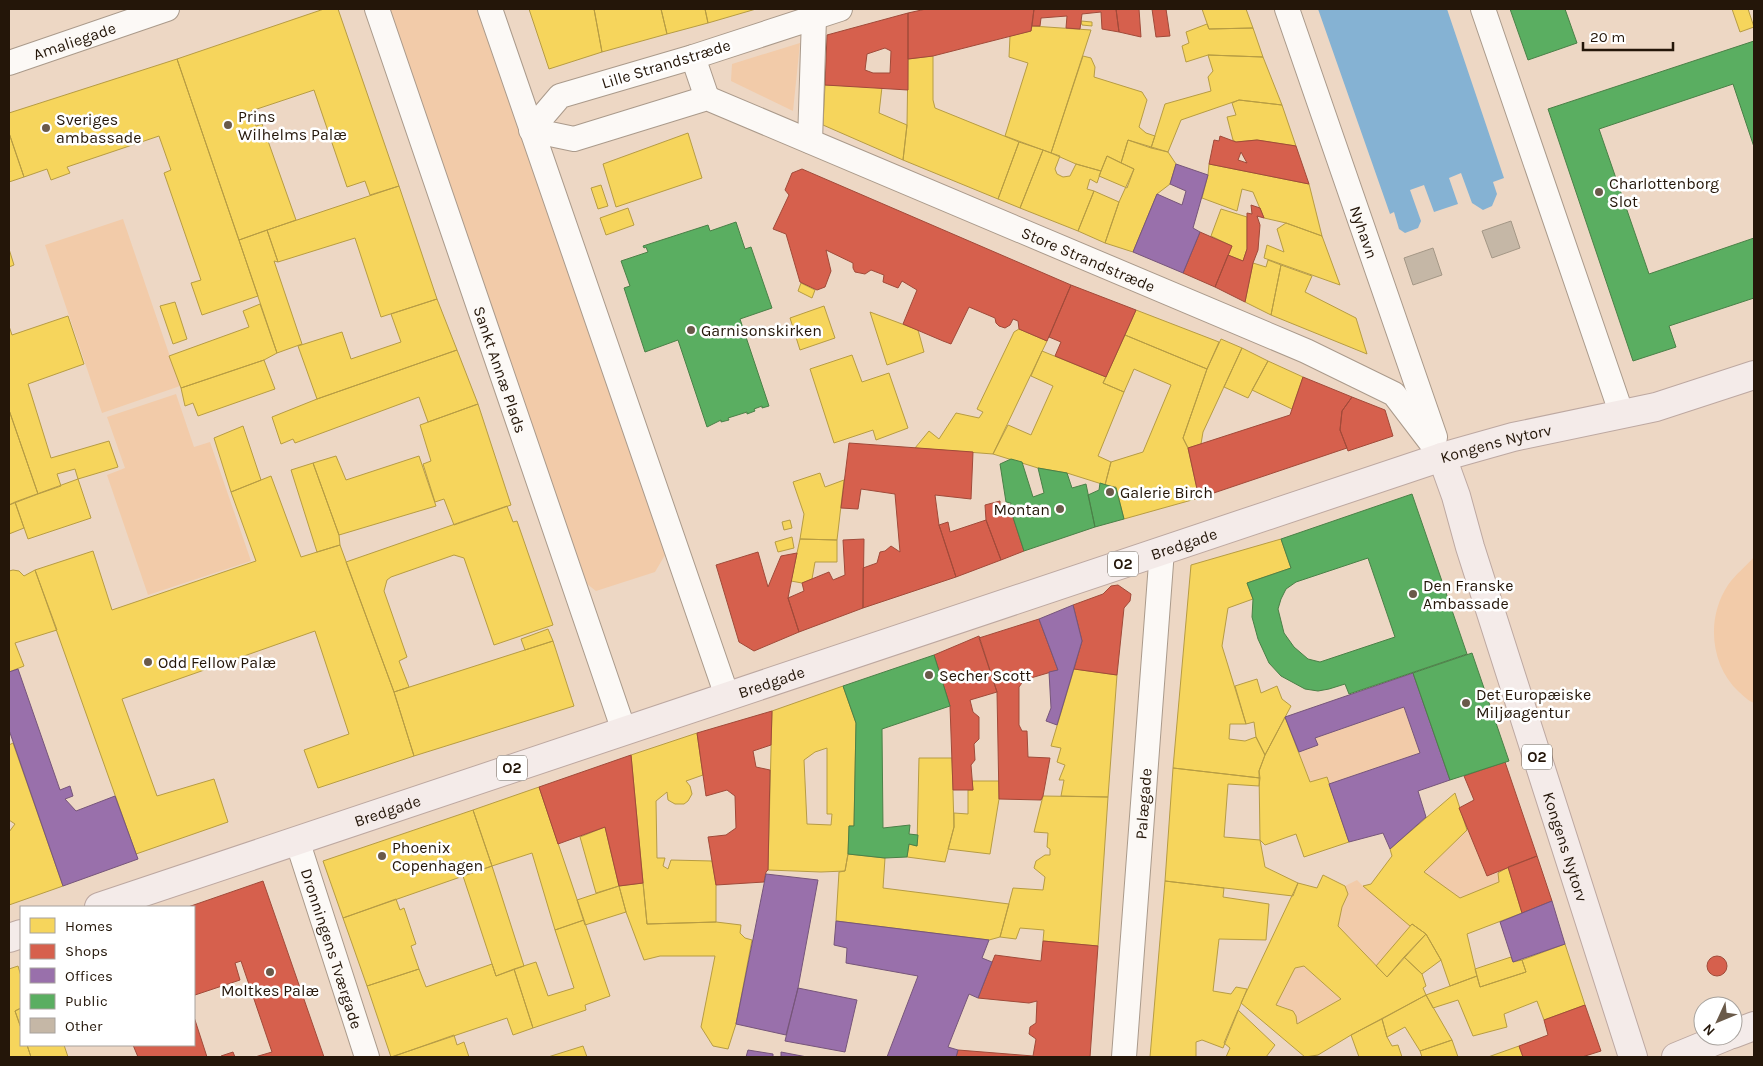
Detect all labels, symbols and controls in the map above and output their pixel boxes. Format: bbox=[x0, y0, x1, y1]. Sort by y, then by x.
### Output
street label: Amaliegade bbox=[31, 18, 118, 64]
scale bar bbox=[1583, 20, 1673, 52]
text: 20 m bbox=[1590, 28, 1625, 46]
street label: Lille Strandstræde bbox=[599, 35, 733, 93]
place label: Prins Wilhelms Palæ bbox=[238, 107, 347, 144]
place label: Sveriges ambassade bbox=[56, 110, 141, 147]
marker: Prins Wilhelms Palæ bbox=[222, 119, 234, 131]
marker: Sveriges ambassade bbox=[40, 122, 52, 134]
place label: Charlottenborg Slot bbox=[1609, 174, 1719, 211]
marker: Charlottenborg Slot bbox=[1593, 186, 1605, 198]
street label: Nyhavn bbox=[1346, 203, 1382, 261]
street label: Store Strandstræde bbox=[1019, 222, 1158, 296]
street label: Sankt Annæ Plads bbox=[470, 304, 531, 435]
place label: Garnisonskirken bbox=[701, 321, 822, 340]
marker: Garnisonskirken bbox=[685, 324, 697, 336]
street label: Kongens Nytorv bbox=[1438, 420, 1553, 467]
place label: Galerie Birch bbox=[1120, 483, 1213, 502]
marker: Galerie Birch bbox=[1104, 486, 1116, 498]
place label: Montan bbox=[994, 500, 1050, 519]
marker: Montan bbox=[1054, 503, 1066, 515]
street label: Bredgade bbox=[1148, 524, 1219, 564]
road number: O2 bbox=[1108, 552, 1138, 576]
place label: Den Franske Ambassade bbox=[1423, 576, 1514, 613]
marker: Den Franske Ambassade bbox=[1407, 588, 1419, 600]
place label: Odd Fellow Palæ bbox=[158, 653, 276, 672]
marker: Odd Fellow Palæ bbox=[142, 656, 154, 668]
street label: Bredgade bbox=[736, 662, 807, 702]
place label: Secher Scott bbox=[939, 666, 1031, 685]
marker: Secher Scott bbox=[923, 669, 935, 681]
place label: Det Europæiske Miljøagentur bbox=[1476, 685, 1591, 722]
marker: Det Europæiske Miljøagentur bbox=[1460, 697, 1472, 709]
road number: O2 bbox=[1522, 744, 1552, 770]
road number: O2 bbox=[497, 756, 527, 780]
street label: Palægade bbox=[1131, 767, 1155, 840]
street label: Kongens Nytorv bbox=[1539, 789, 1592, 904]
street label: Bredgade bbox=[352, 790, 423, 830]
place label: Phoenix Copenhagen bbox=[392, 838, 483, 875]
marker: Phoenix Copenhagen bbox=[376, 850, 388, 862]
street label: Dronningens Tværgade bbox=[297, 866, 367, 1031]
legend bbox=[20, 906, 195, 1046]
text: Homes bbox=[65, 917, 113, 935]
text: Shops bbox=[65, 942, 108, 960]
marker: Moltkes Palæ bbox=[264, 966, 276, 978]
text: Offices bbox=[65, 967, 113, 985]
place label: Moltkes Palæ bbox=[221, 981, 319, 1000]
text: Public bbox=[65, 992, 108, 1010]
north arrow bbox=[1693, 996, 1743, 1046]
text: Other bbox=[65, 1017, 103, 1035]
text: N bbox=[1699, 1020, 1719, 1039]

